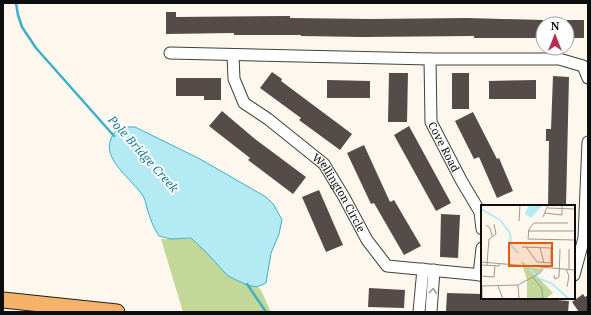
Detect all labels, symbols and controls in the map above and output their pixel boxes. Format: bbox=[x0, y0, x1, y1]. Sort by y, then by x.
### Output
north arrow bbox=[535, 16, 575, 56]
text: N bbox=[551, 18, 560, 33]
water label: Pole Bridge Creek bbox=[103, 111, 183, 197]
street label: Cove Road bbox=[425, 119, 464, 175]
street label: Wellington Circle bbox=[309, 150, 370, 235]
inset map bbox=[481, 205, 575, 299]
one-way arrow bbox=[428, 288, 437, 294]

